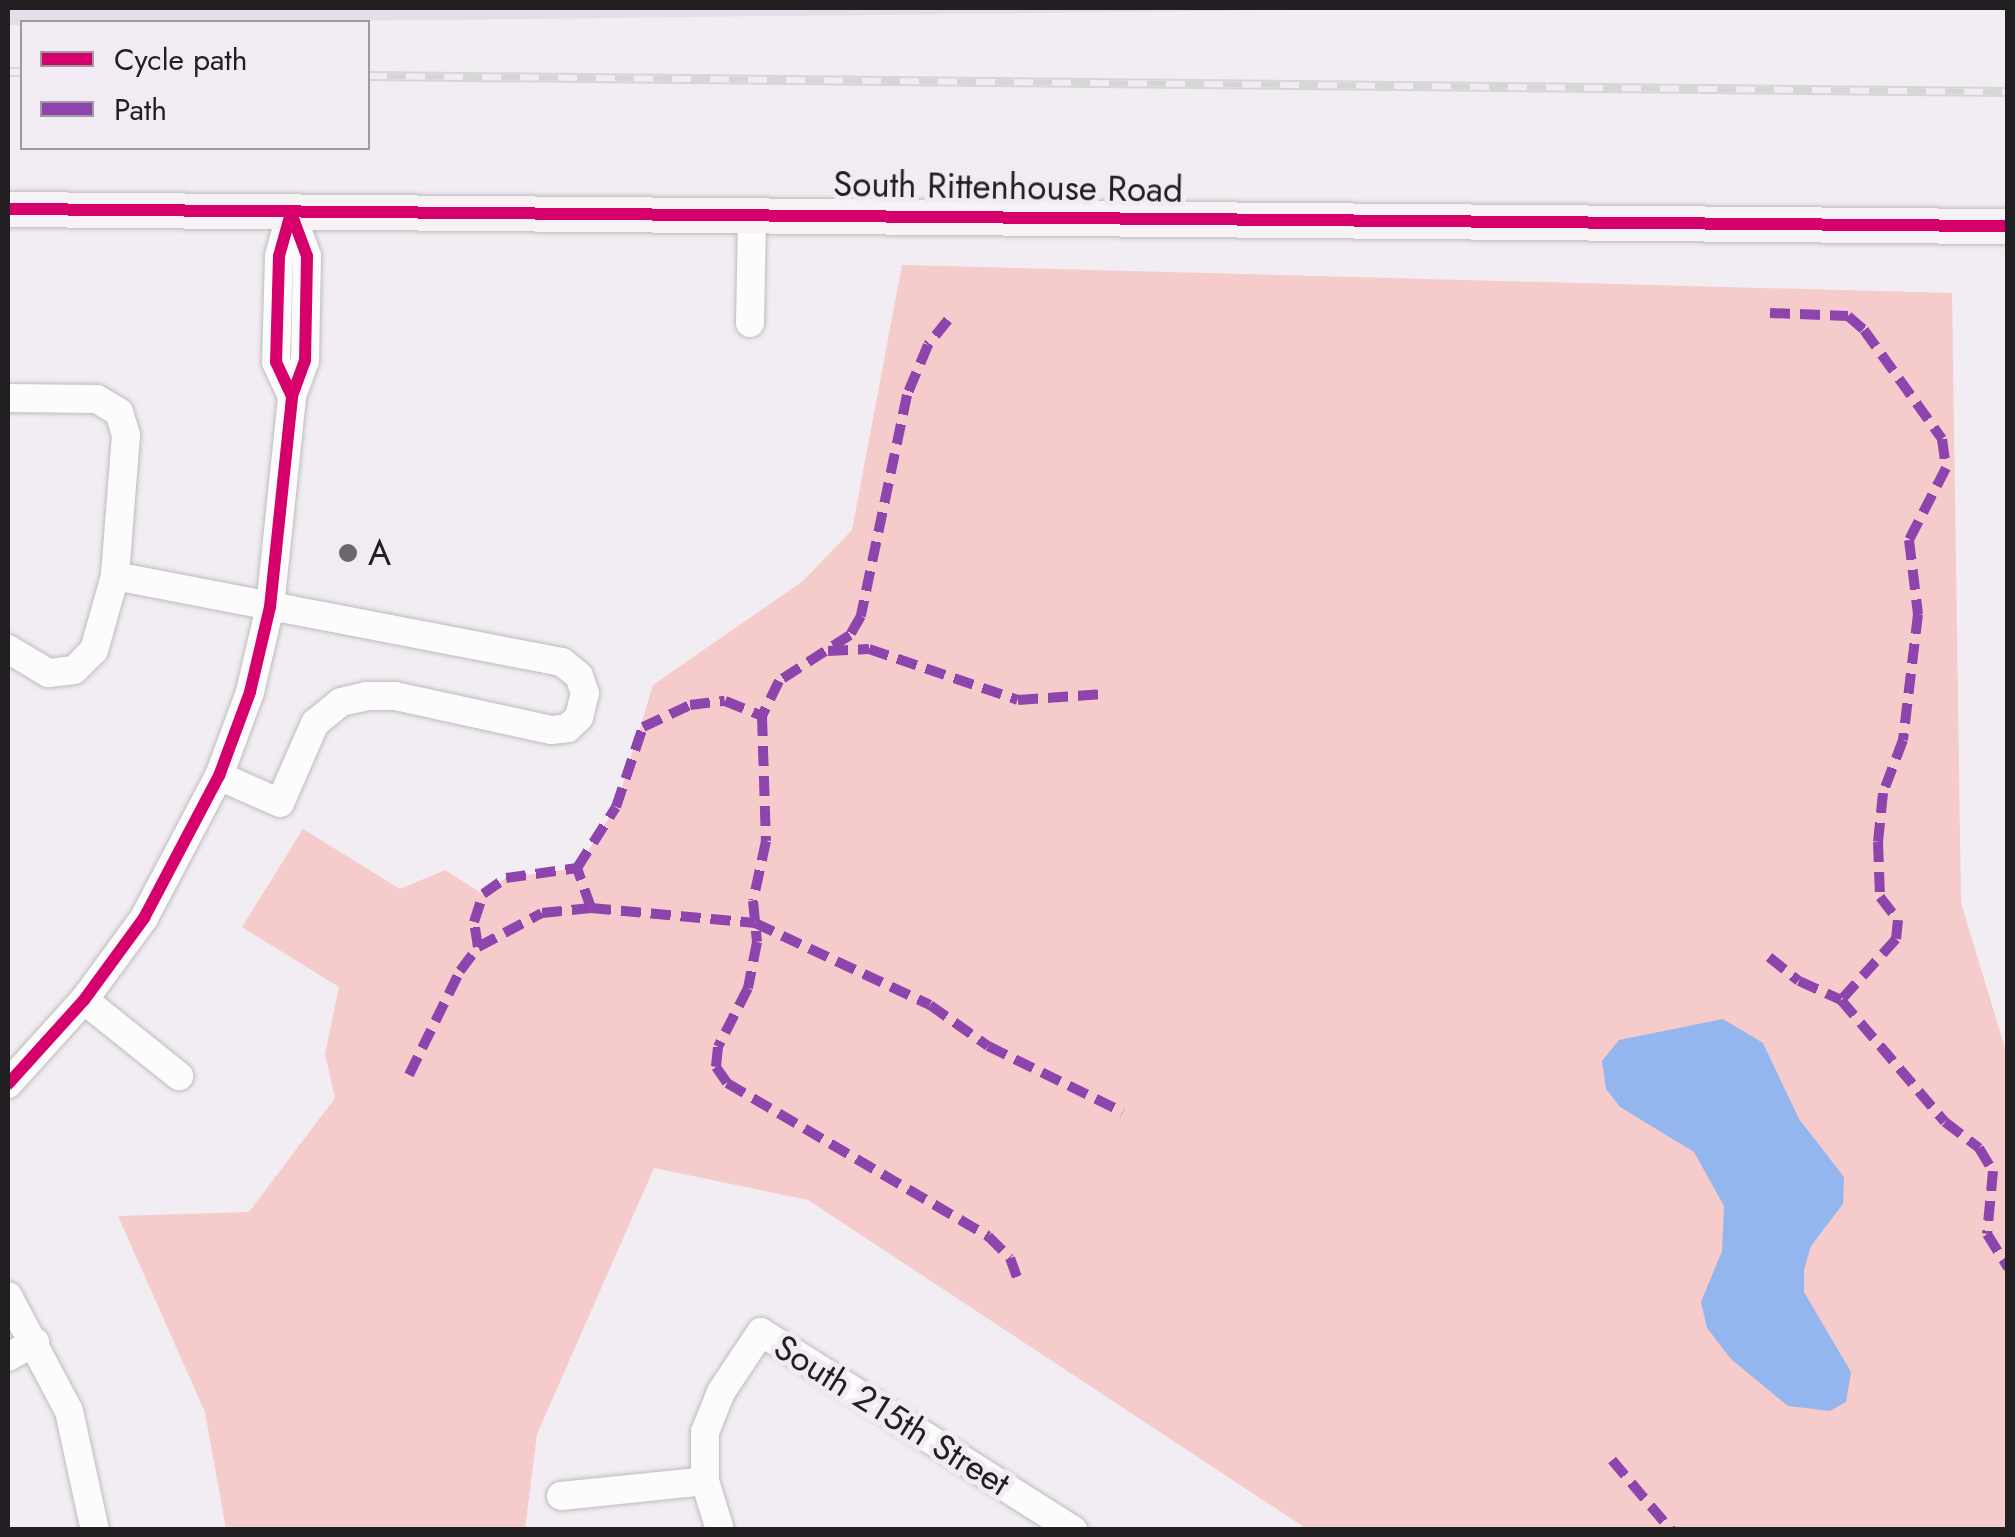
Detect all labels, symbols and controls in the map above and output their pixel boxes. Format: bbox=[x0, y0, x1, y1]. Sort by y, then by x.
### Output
legend bbox=[20, 20, 370, 150]
text: Cycle path bbox=[114, 38, 247, 81]
text: Path bbox=[114, 88, 167, 131]
street label: South Rittenhouse Road bbox=[833, 163, 1183, 211]
place label: A bbox=[368, 532, 391, 574]
marker: A bbox=[337, 542, 359, 564]
street label: South 215th Street bbox=[766, 1326, 1018, 1504]

